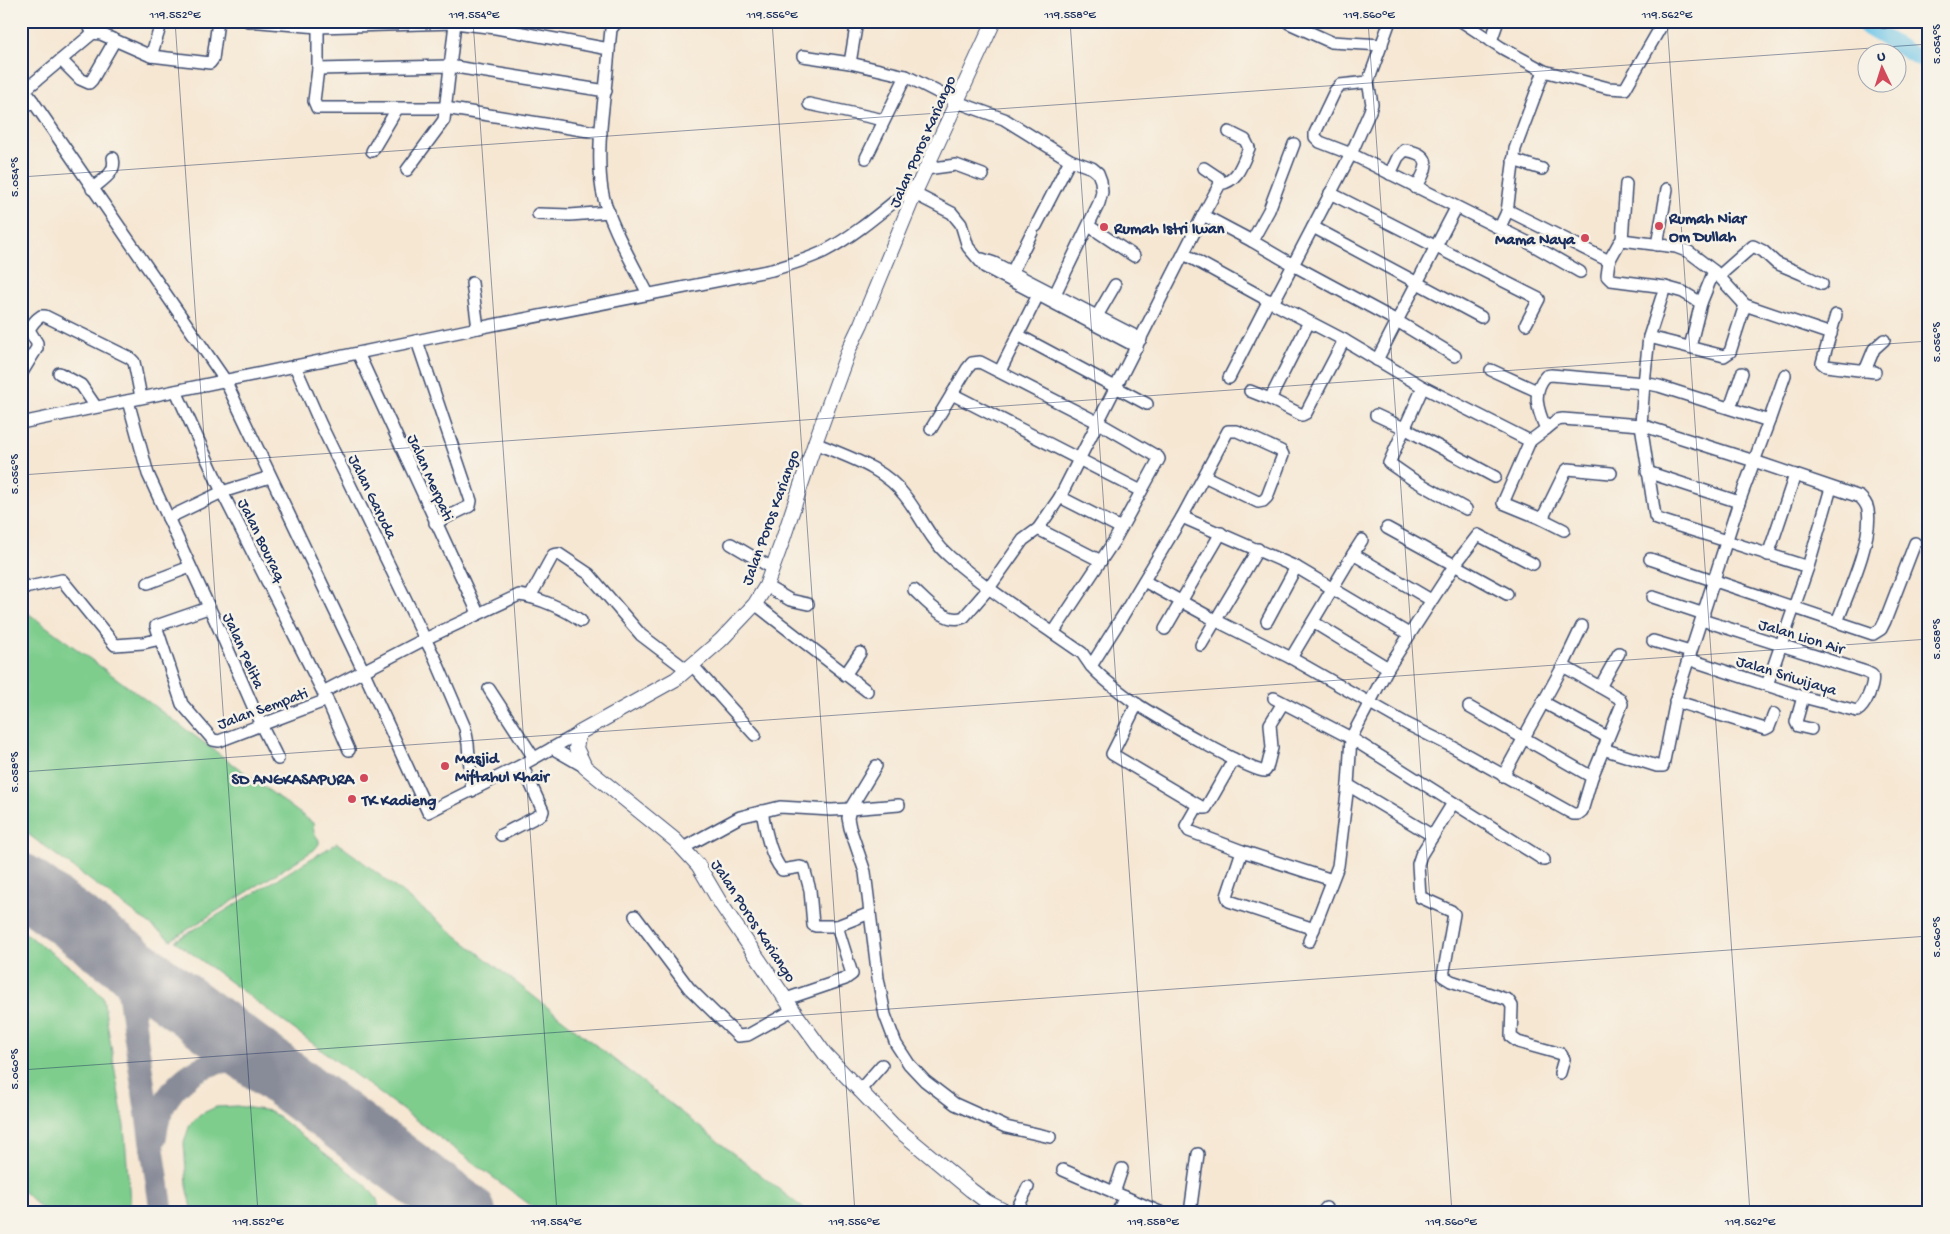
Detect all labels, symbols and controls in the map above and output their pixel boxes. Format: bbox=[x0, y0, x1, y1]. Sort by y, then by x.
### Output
text: 119.552°E bbox=[149, 9, 201, 23]
text: 119.554°E bbox=[448, 9, 500, 23]
text: 119.556°E bbox=[745, 9, 798, 23]
text: 119.558°E bbox=[1043, 9, 1096, 23]
text: 119.560°E bbox=[1342, 9, 1395, 23]
text: 119.562°E bbox=[1641, 9, 1693, 23]
text: 5.054°S bbox=[1931, 24, 1945, 64]
north arrow bbox=[1858, 42, 1908, 92]
text: U bbox=[1877, 49, 1886, 66]
street label: Jalan Poros Kariango bbox=[887, 73, 962, 211]
text: 5.054°S bbox=[9, 157, 23, 197]
place label: Rumah Niar Om Dullah bbox=[1668, 211, 1748, 248]
marker: Rumah Niar Om Dullah bbox=[1653, 220, 1665, 232]
marker: Rumah Istri Iwan bbox=[1098, 221, 1110, 233]
place label: Rumah Istri Iwan bbox=[1113, 221, 1225, 240]
place label: Mama Naya bbox=[1495, 232, 1576, 251]
marker: Mama Naya bbox=[1579, 232, 1591, 244]
text: 5.056°S bbox=[1931, 321, 1945, 362]
street label: Jalan Merpati bbox=[401, 432, 456, 525]
street label: Jalan Poros Kariango bbox=[739, 448, 806, 588]
street label: Jalan Garuda bbox=[342, 452, 400, 544]
text: 5.056°S bbox=[9, 453, 23, 494]
street label: Jalan Bouraq bbox=[232, 496, 289, 587]
street label: Jalan Pelita bbox=[217, 611, 267, 693]
street label: Jalan Lion Air bbox=[1756, 616, 1847, 661]
text: 5.058°S bbox=[1931, 618, 1945, 659]
street label: Jalan Sriwijaya bbox=[1734, 653, 1839, 702]
street label: Jalan Sempati bbox=[215, 685, 311, 735]
text: 5.058°S bbox=[9, 751, 23, 792]
place label: Masjid Miftahul Khair bbox=[455, 751, 551, 788]
marker: Masjid Miftahul Khair bbox=[439, 760, 451, 772]
place label: SD ANGKASAPURA bbox=[231, 772, 356, 791]
marker: SD ANGKASAPURA bbox=[358, 772, 370, 784]
marker: TK Kadieng bbox=[346, 793, 358, 805]
place label: TK Kadieng bbox=[360, 793, 436, 812]
street label: Jalan Poros Kariango bbox=[705, 857, 799, 987]
text: 5.060°S bbox=[1931, 916, 1945, 957]
text: 5.060°S bbox=[9, 1048, 23, 1089]
text: 119.552°E bbox=[232, 1216, 284, 1230]
text: 119.554°E bbox=[530, 1216, 582, 1230]
text: 119.556°E bbox=[827, 1216, 880, 1230]
text: 119.558°E bbox=[1126, 1216, 1179, 1230]
text: 119.560°E bbox=[1424, 1216, 1477, 1230]
text: 119.562°E bbox=[1724, 1216, 1776, 1230]

